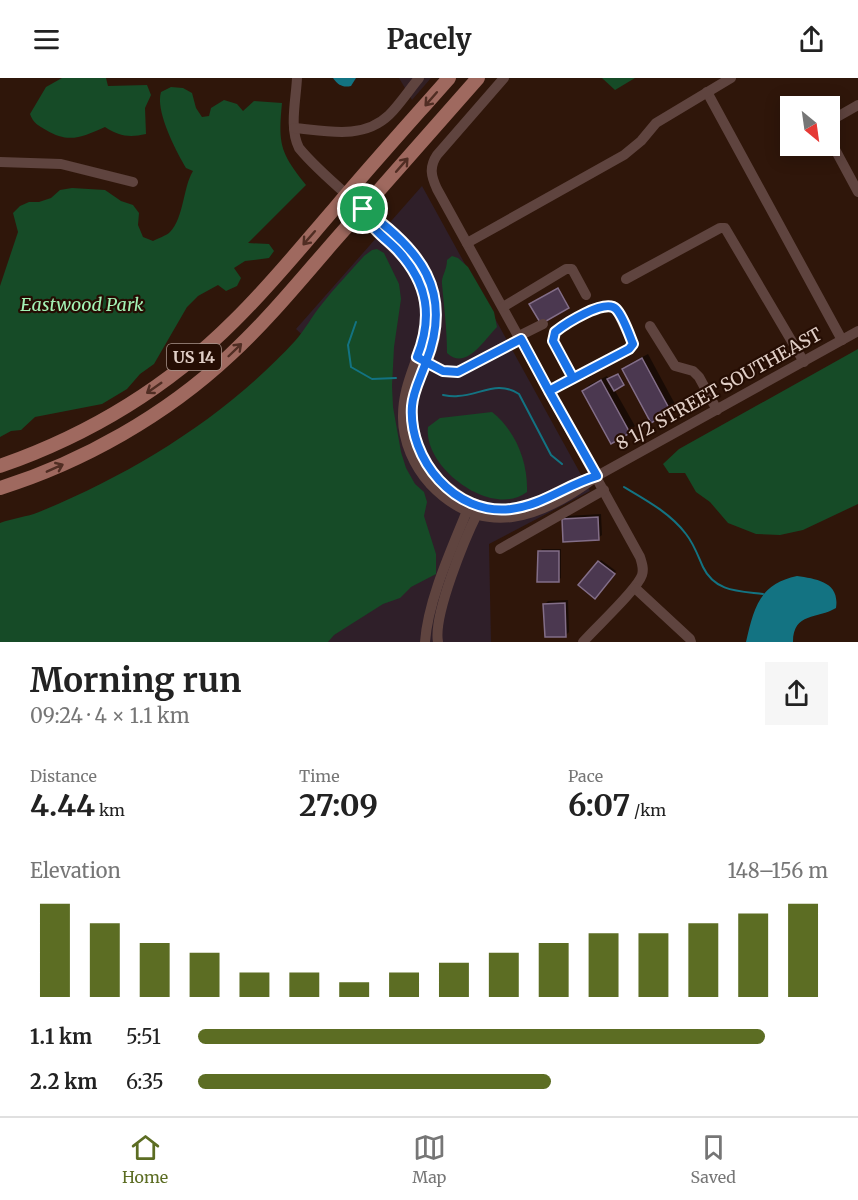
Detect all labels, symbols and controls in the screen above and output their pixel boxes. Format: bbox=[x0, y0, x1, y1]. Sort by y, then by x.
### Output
text: Pacely bbox=[386, 22, 472, 56]
icon: menu bbox=[30, 23, 63, 56]
icon: share bbox=[795, 23, 828, 56]
one-way arrow bbox=[424, 91, 438, 106]
north arrow bbox=[780, 96, 840, 156]
map controls bbox=[780, 96, 840, 156]
one-way arrow bbox=[395, 158, 409, 173]
pin bbox=[337, 183, 388, 234]
icon: arrive bbox=[346, 192, 379, 225]
one-way arrow bbox=[302, 230, 316, 245]
park label: Eastwood Park bbox=[20, 293, 144, 316]
street label: 8 1/2 STREET SOUTHEAST bbox=[612, 322, 826, 455]
one-way arrow bbox=[227, 343, 242, 358]
road number: US 14 bbox=[167, 344, 221, 370]
one-way arrow bbox=[147, 382, 163, 394]
one-way arrow bbox=[45, 462, 63, 473]
text: Morning run bbox=[30, 660, 241, 701]
button: share bbox=[765, 662, 828, 725]
text: 09:24 · 4 × 1.1 km bbox=[30, 703, 190, 728]
text: Distance bbox=[30, 766, 97, 786]
text: Time bbox=[299, 766, 340, 786]
text: Pace bbox=[568, 766, 603, 786]
text: 4.44 bbox=[30, 786, 95, 824]
text: 27:09 bbox=[299, 786, 378, 824]
text: 6:07 bbox=[568, 786, 630, 824]
text: km bbox=[95, 800, 125, 820]
text: /km bbox=[630, 800, 666, 820]
text: Elevation bbox=[30, 858, 121, 883]
text: 148–156 m bbox=[727, 858, 828, 883]
text: 1.1 km bbox=[30, 1024, 92, 1049]
text: 5:51 bbox=[126, 1024, 161, 1049]
text: 2.2 km bbox=[30, 1069, 97, 1094]
text: 6:35 bbox=[126, 1069, 164, 1094]
tab: Home bbox=[122, 1131, 168, 1187]
tab: Map bbox=[412, 1131, 446, 1187]
tab: Saved bbox=[691, 1131, 736, 1187]

